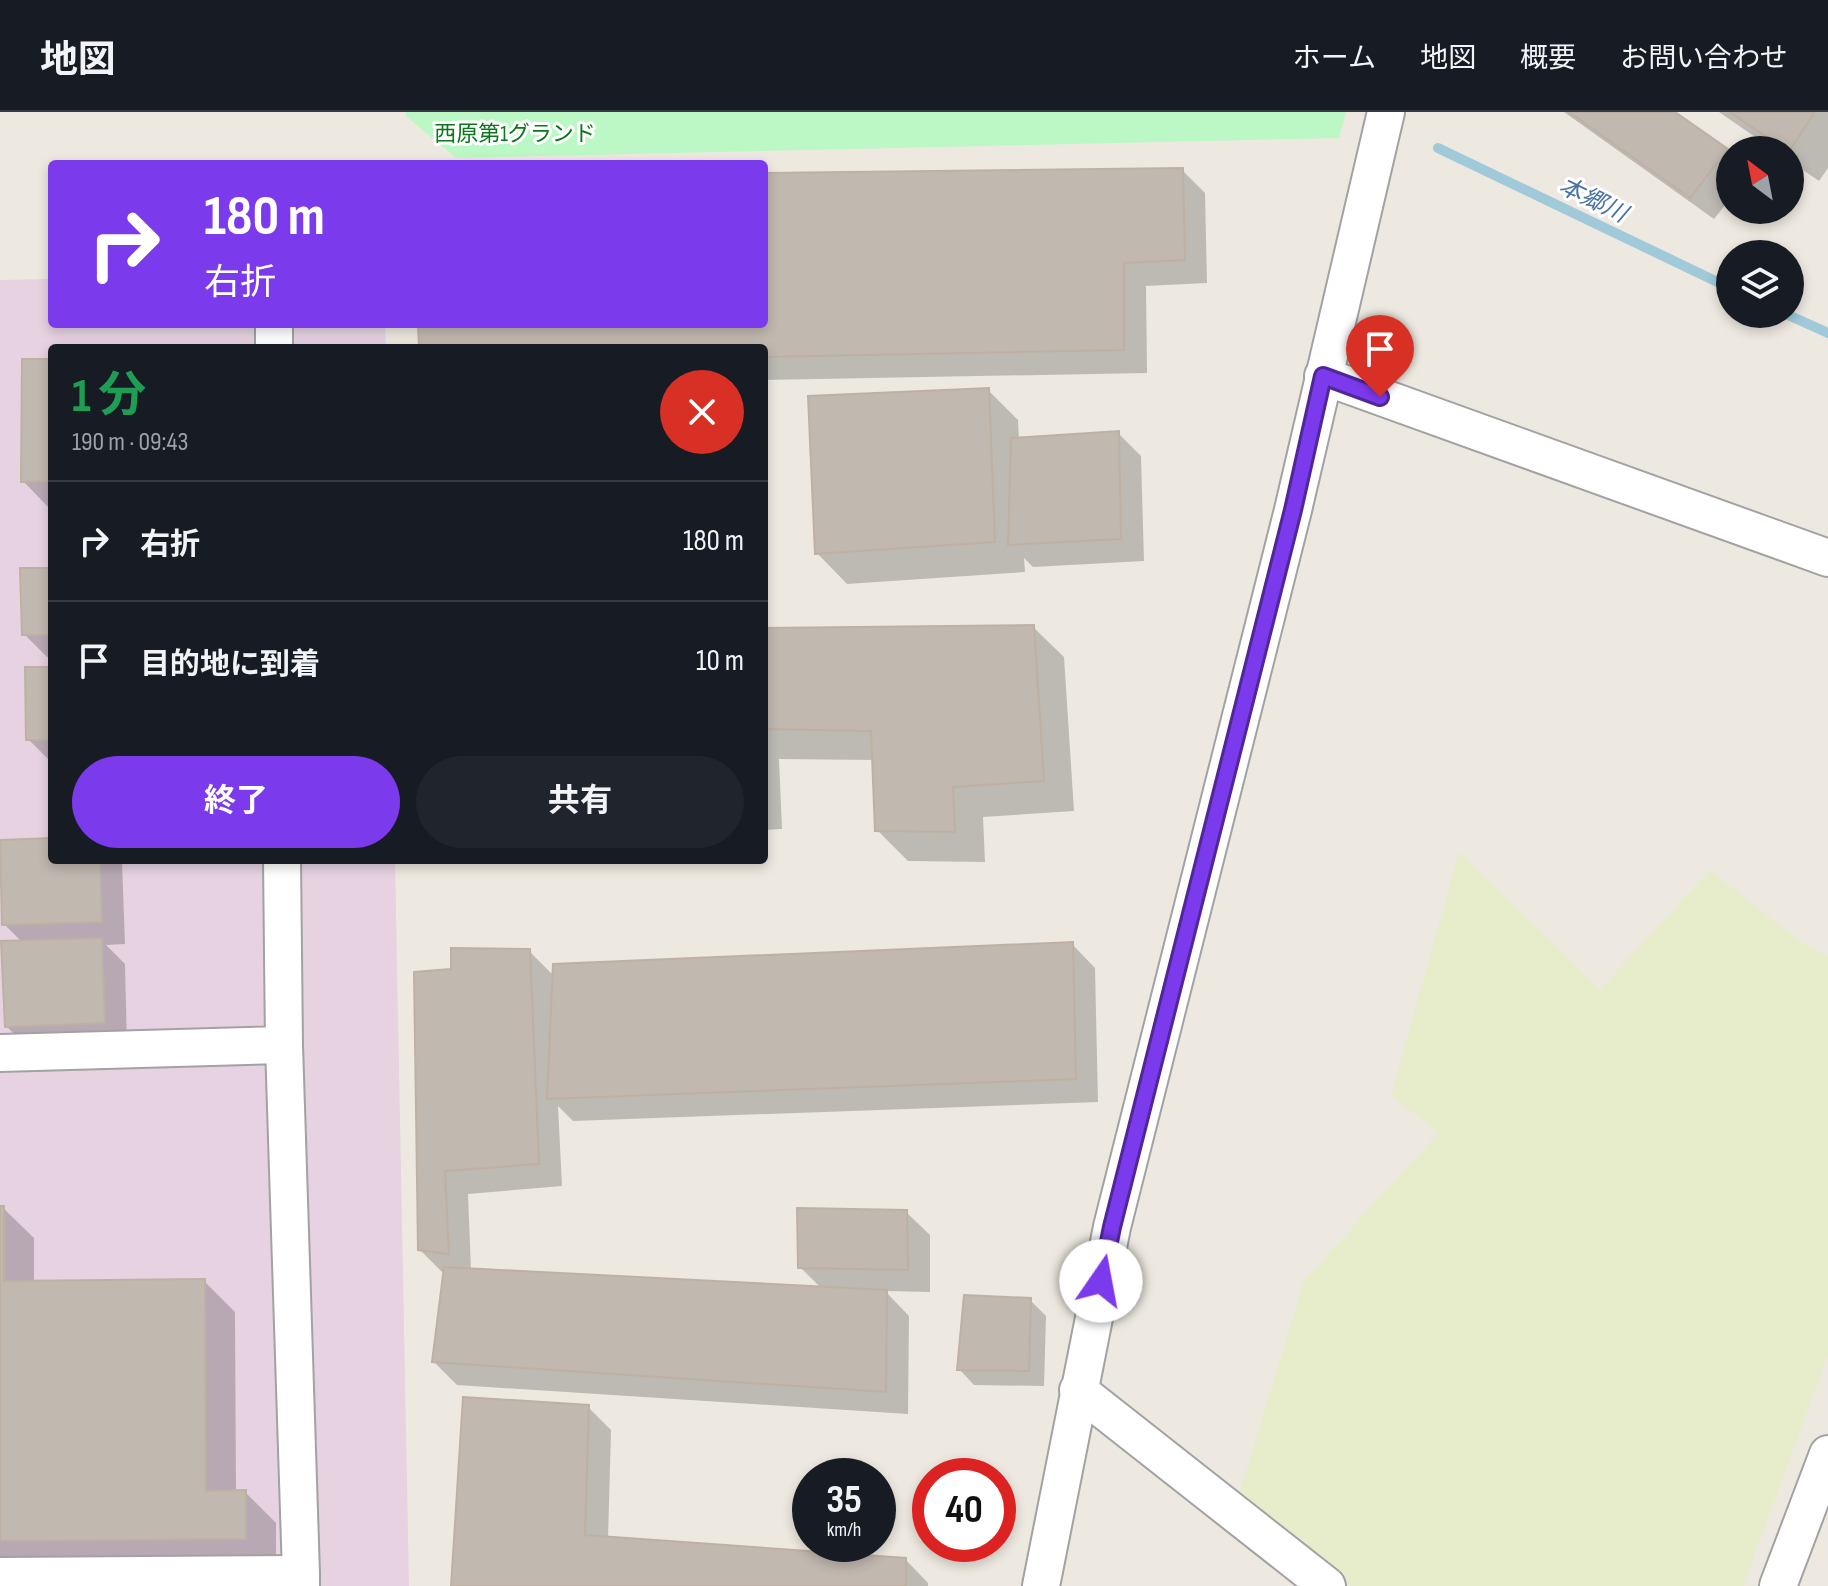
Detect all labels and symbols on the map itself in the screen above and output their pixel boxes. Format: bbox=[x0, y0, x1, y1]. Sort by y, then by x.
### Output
park label: 西原第1グランド bbox=[434, 121, 596, 148]
north arrow bbox=[1716, 136, 1804, 224]
water label: 本郷川 bbox=[1554, 171, 1634, 230]
pin bbox=[1346, 315, 1414, 397]
position arrow bbox=[1059, 1239, 1143, 1323]
speed limit sign: 40 bbox=[912, 1458, 1016, 1562]

